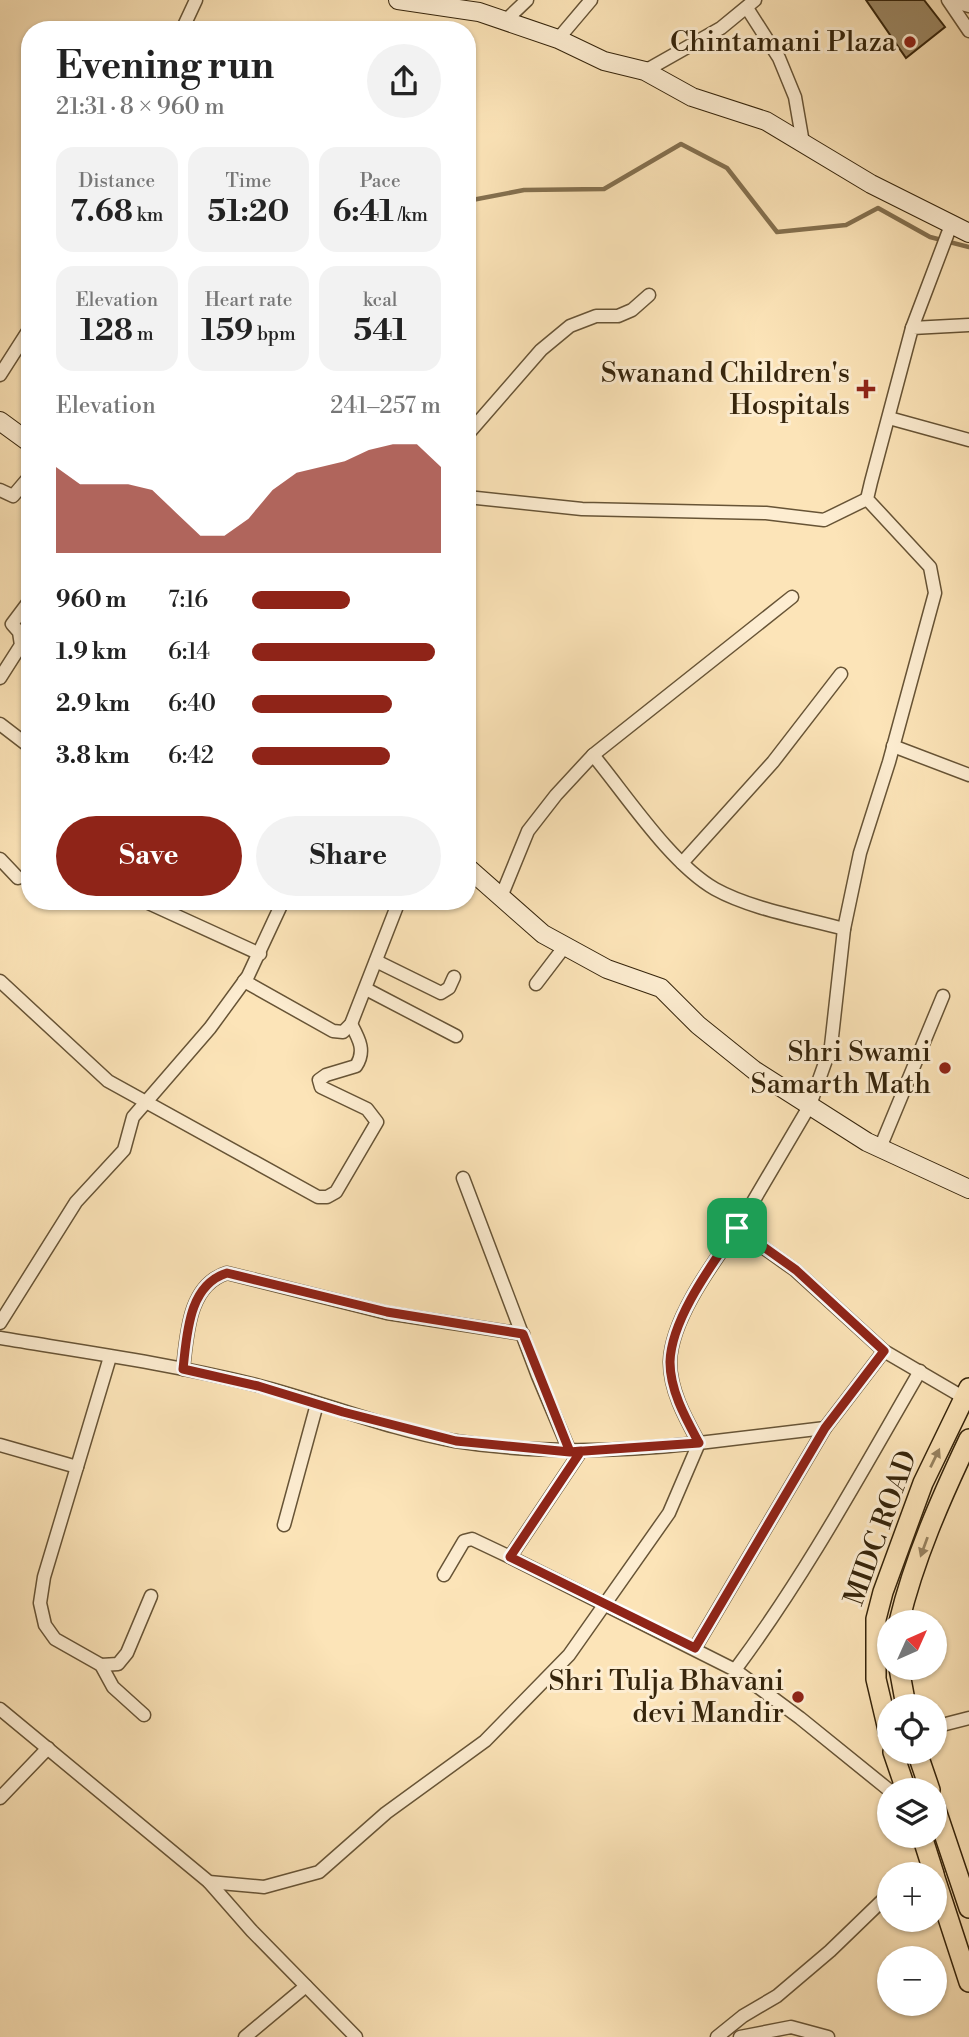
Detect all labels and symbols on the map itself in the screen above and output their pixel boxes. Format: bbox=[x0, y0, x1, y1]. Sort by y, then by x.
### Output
place label: Chintamani Plaza bbox=[670, 25, 897, 60]
marker: Chintamani Plaza bbox=[902, 34, 918, 50]
place label: Swanand Children's Hospitals bbox=[601, 356, 850, 423]
marker: Swanand Children's Hospitals bbox=[856, 379, 876, 399]
place label: Shri Swami Samarth Math bbox=[751, 1035, 931, 1102]
marker: Shri Swami Samarth Math bbox=[937, 1060, 953, 1076]
pin bbox=[707, 1198, 767, 1258]
street label: MIDC ROAD bbox=[837, 1446, 925, 1610]
one-way arrow bbox=[929, 1448, 941, 1468]
one-way arrow bbox=[918, 1537, 929, 1558]
north arrow bbox=[877, 1610, 947, 1680]
place label: Shri Tulja Bhavani devi Mandir bbox=[549, 1664, 784, 1731]
marker: Shri Tulja Bhavani devi Mandir bbox=[790, 1689, 806, 1705]

